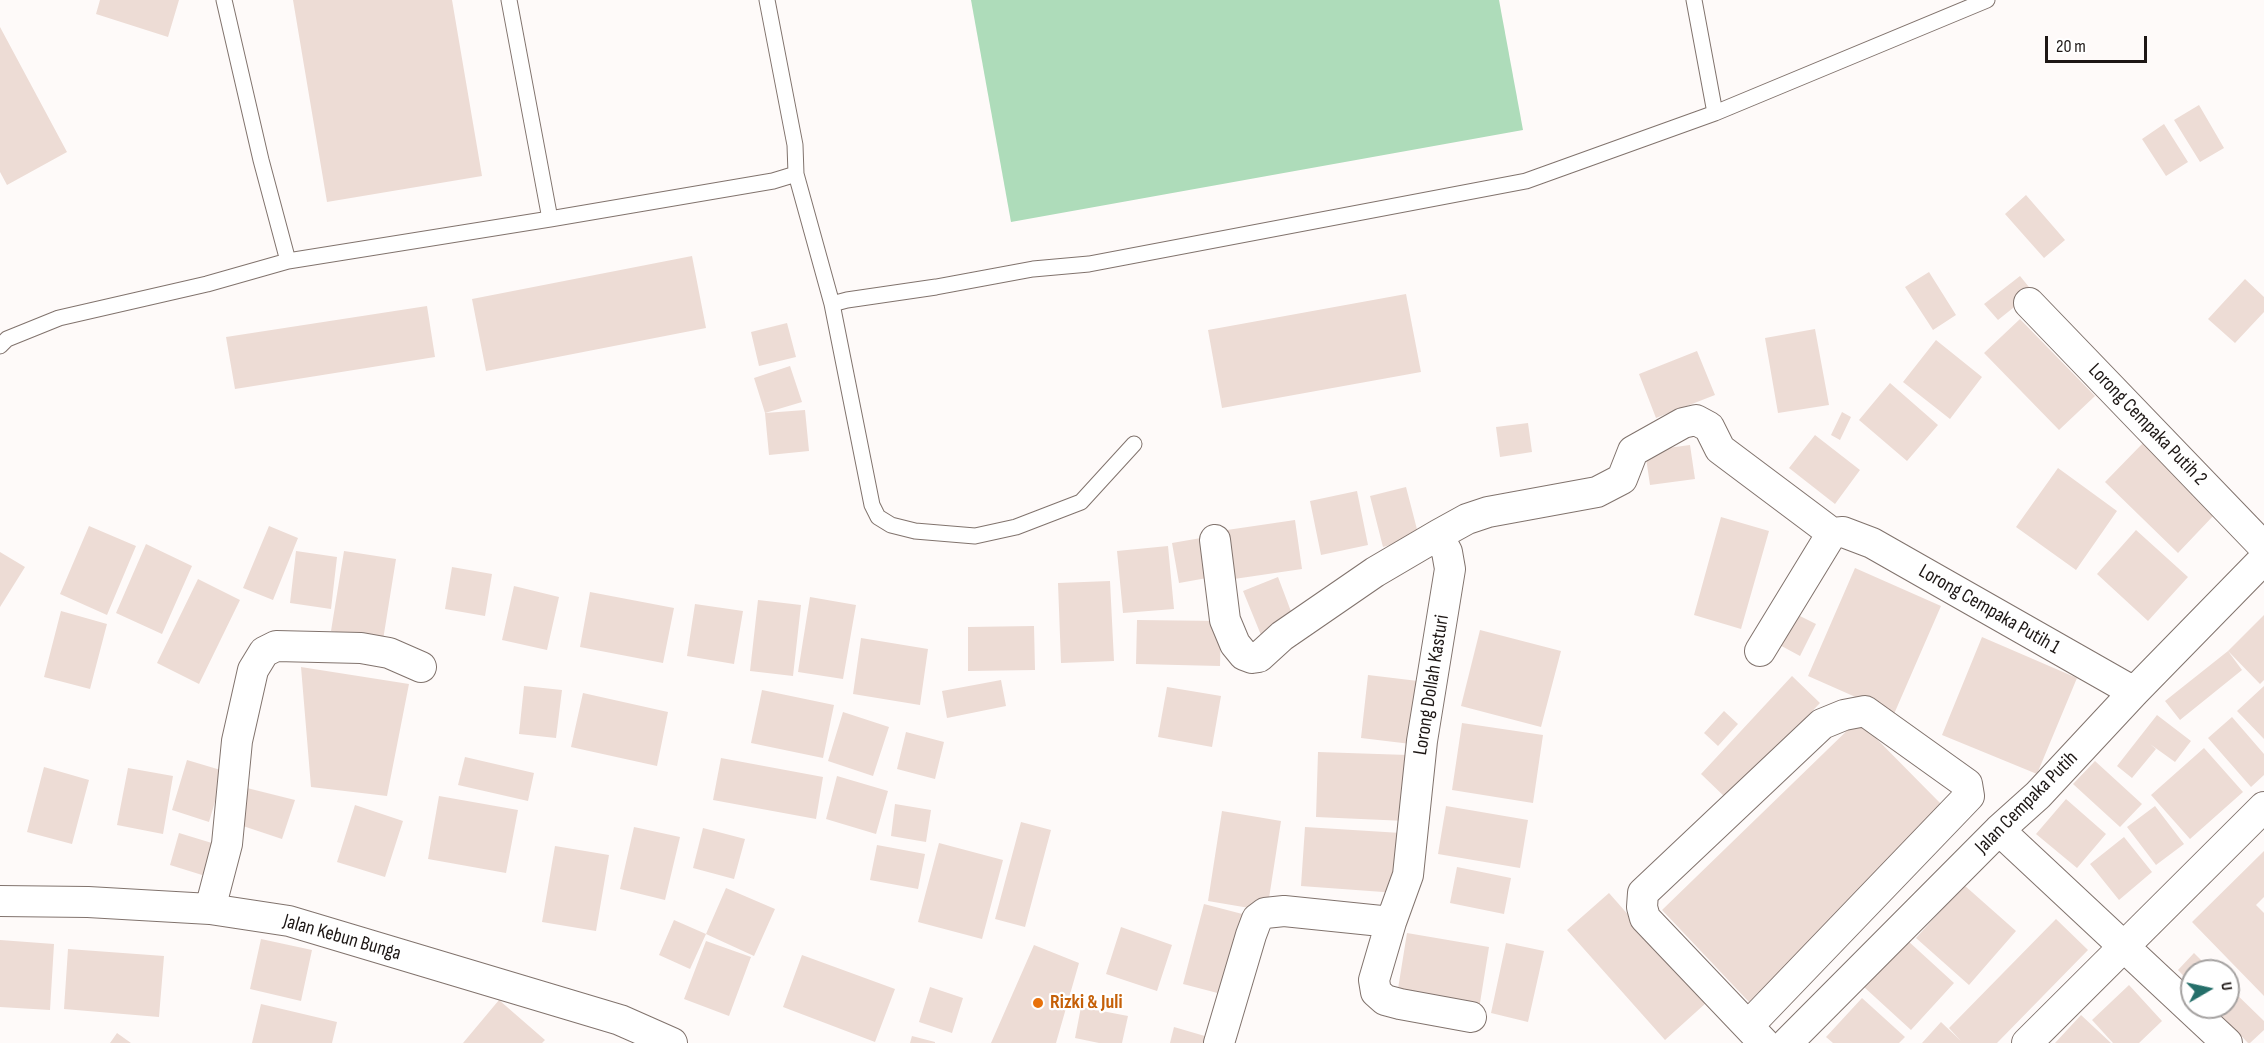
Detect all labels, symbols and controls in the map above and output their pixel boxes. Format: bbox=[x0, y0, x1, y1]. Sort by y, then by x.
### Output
scale bar bbox=[2048, 24, 2150, 62]
text: 20 m bbox=[2056, 36, 2086, 57]
street label: Lorong Cempaka Putih 2 bbox=[2083, 359, 2211, 491]
street label: Lorong Cempaka Putih 1 bbox=[1914, 560, 2064, 660]
street label: Lorong Dollah Kasturi bbox=[1409, 613, 1455, 757]
street label: Jalan Cempaka Putih bbox=[1971, 747, 2083, 859]
street label: Jalan Kebun Bunga bbox=[280, 910, 404, 966]
north arrow bbox=[2180, 959, 2240, 1019]
text: U bbox=[2216, 981, 2236, 992]
place label: Rizki & Juli bbox=[1050, 991, 1123, 1015]
marker: Rizki & Juli bbox=[1031, 996, 1045, 1010]

